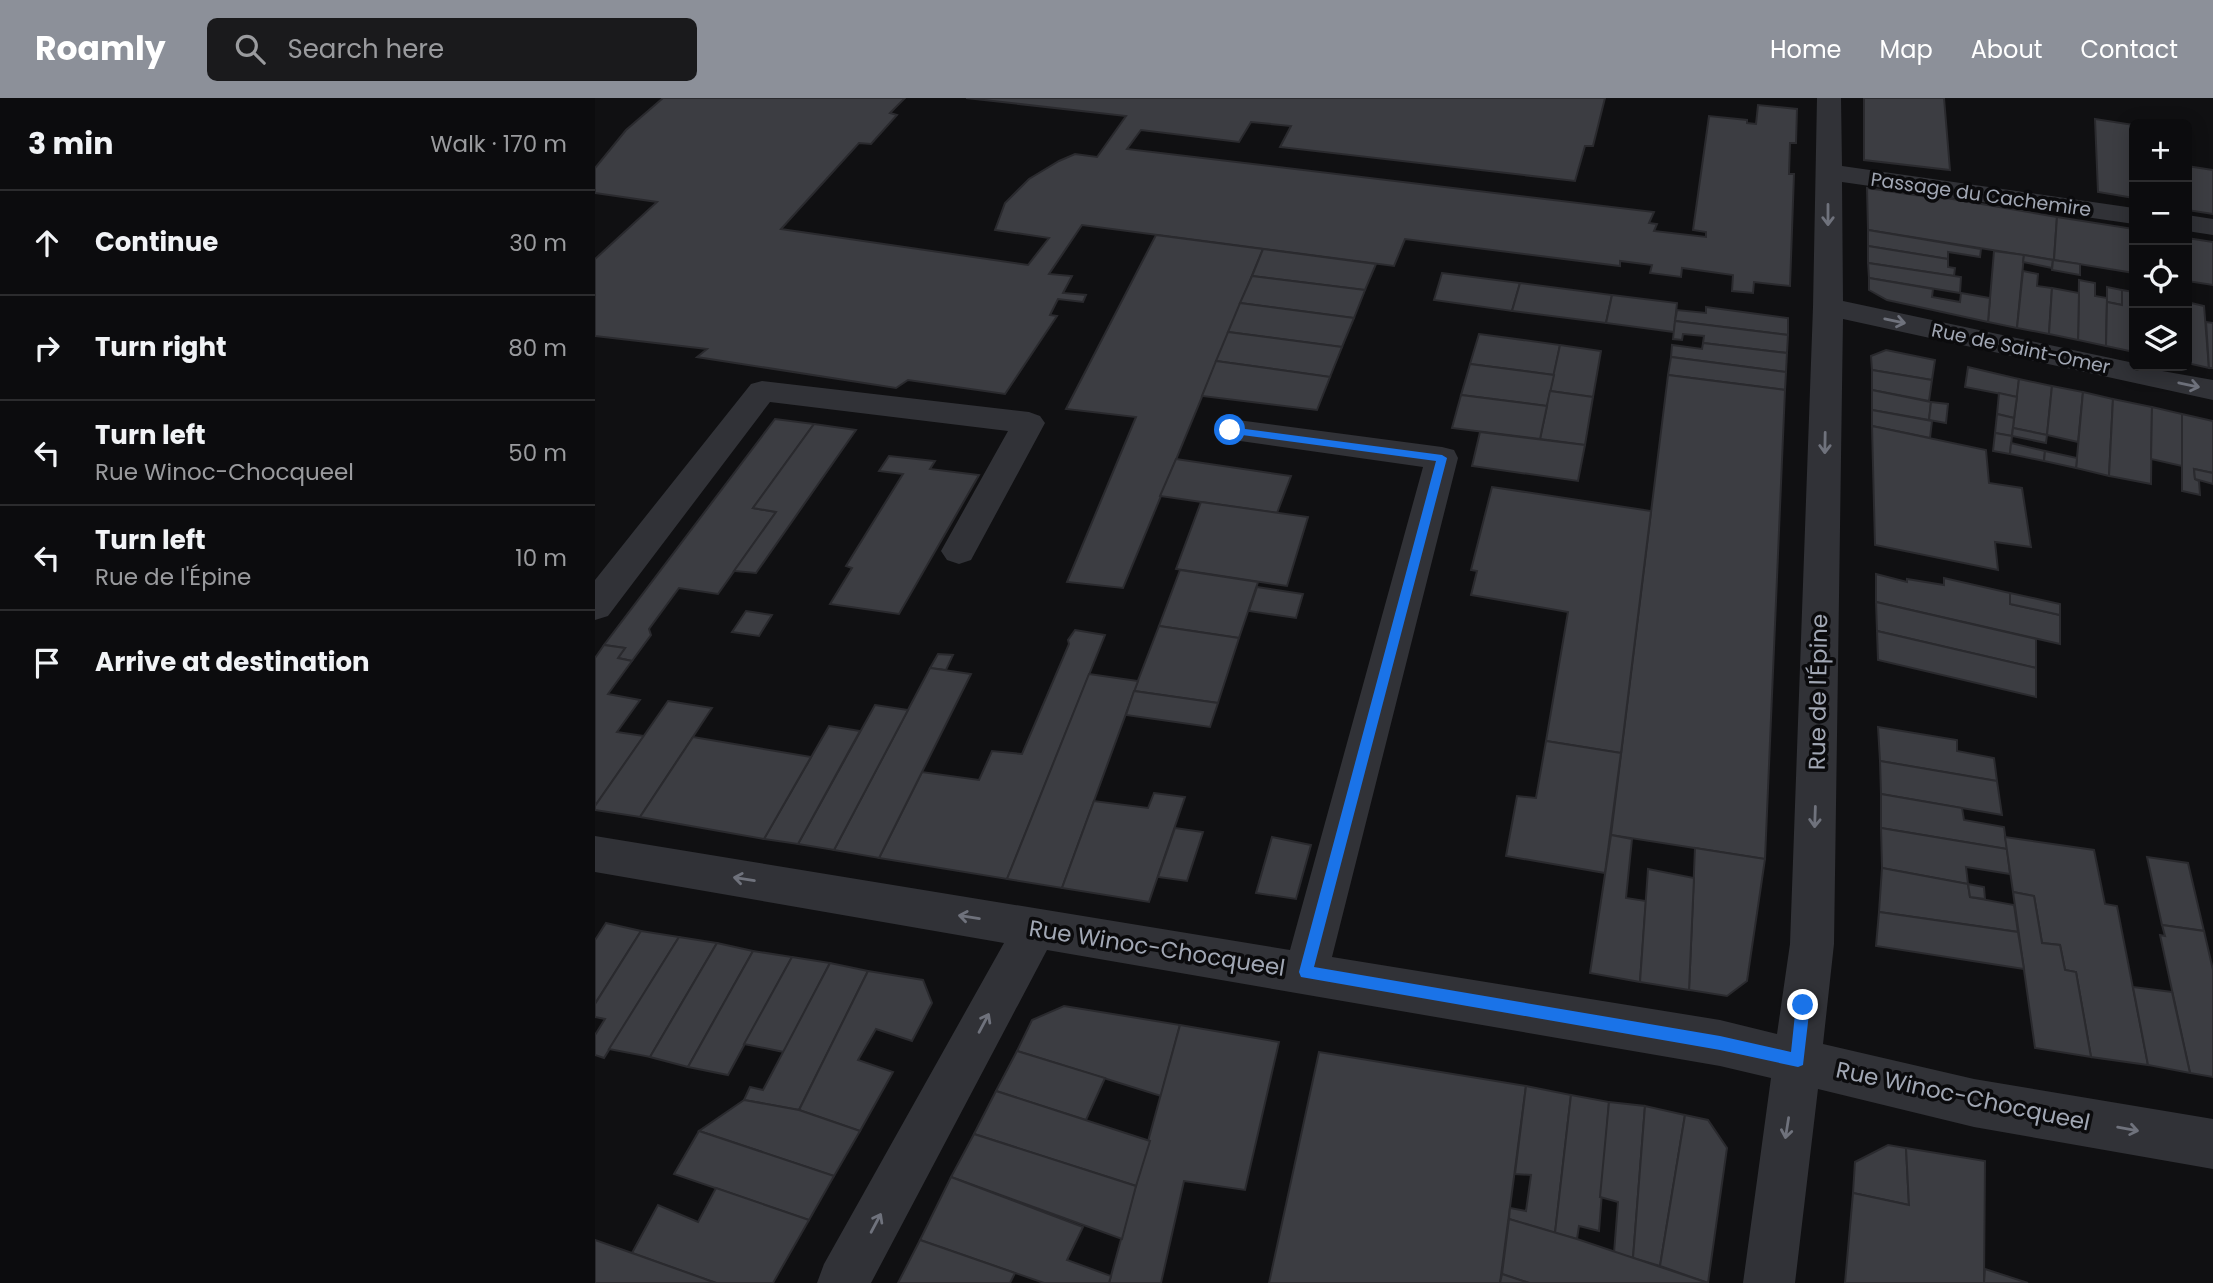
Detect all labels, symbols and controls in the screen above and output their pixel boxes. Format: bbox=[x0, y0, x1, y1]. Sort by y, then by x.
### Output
search box bbox=[207, 18, 697, 81]
text: Roamly bbox=[35, 25, 165, 72]
icon: search bbox=[231, 30, 269, 68]
text: Search here bbox=[287, 31, 444, 67]
text: Home bbox=[1770, 33, 1842, 66]
text: Map bbox=[1880, 33, 1933, 66]
text: About bbox=[1971, 33, 2042, 66]
text: Contact bbox=[2080, 33, 2178, 66]
map controls bbox=[2129, 119, 2192, 371]
button: + bbox=[2129, 119, 2192, 182]
text: 3 min bbox=[28, 122, 113, 165]
text: Walk · 170 m bbox=[430, 128, 567, 160]
street label: Passage du Cachemire bbox=[1869, 166, 2093, 223]
button: − bbox=[2129, 182, 2192, 245]
one-way arrow bbox=[1821, 203, 1835, 226]
icon: ahead bbox=[28, 224, 66, 262]
text: Continue bbox=[95, 224, 218, 260]
text: 30 m bbox=[509, 227, 567, 259]
button: locate bbox=[2129, 245, 2192, 308]
button: layers bbox=[2129, 308, 2192, 371]
one-way arrow bbox=[1883, 315, 1906, 329]
street label: Rue de Saint-Omer bbox=[1929, 316, 2113, 381]
icon: right bbox=[28, 329, 66, 367]
text: Turn right bbox=[95, 329, 227, 365]
text: 80 m bbox=[508, 332, 567, 364]
one-way arrow bbox=[2177, 378, 2200, 392]
route start bbox=[1214, 414, 1245, 445]
text: Turn left bbox=[95, 417, 206, 453]
one-way arrow bbox=[1818, 431, 1831, 454]
icon: left bbox=[28, 434, 66, 472]
text: 50 m bbox=[508, 437, 567, 469]
text: Rue Winoc-Chocqueel bbox=[95, 456, 354, 488]
text: Turn left bbox=[95, 522, 206, 558]
icon: left bbox=[28, 539, 66, 577]
text: 10 m bbox=[515, 542, 567, 574]
text: Rue de l'Épine bbox=[95, 561, 251, 593]
street label: Rue de l'Épine bbox=[1801, 614, 1835, 770]
icon: arrive bbox=[28, 644, 66, 682]
text: Arrive at destination bbox=[95, 644, 370, 680]
one-way arrow bbox=[1808, 805, 1822, 828]
one-way arrow bbox=[733, 872, 756, 885]
one-way arrow bbox=[958, 910, 981, 923]
street label: Rue Winoc-Chocqueel bbox=[1027, 912, 1287, 984]
route end bbox=[1787, 989, 1818, 1020]
one-way arrow bbox=[978, 1013, 991, 1034]
street label: Rue Winoc-Chocqueel bbox=[1833, 1053, 2093, 1139]
one-way arrow bbox=[1780, 1116, 1793, 1139]
one-way arrow bbox=[2116, 1123, 2139, 1136]
one-way arrow bbox=[870, 1213, 883, 1234]

